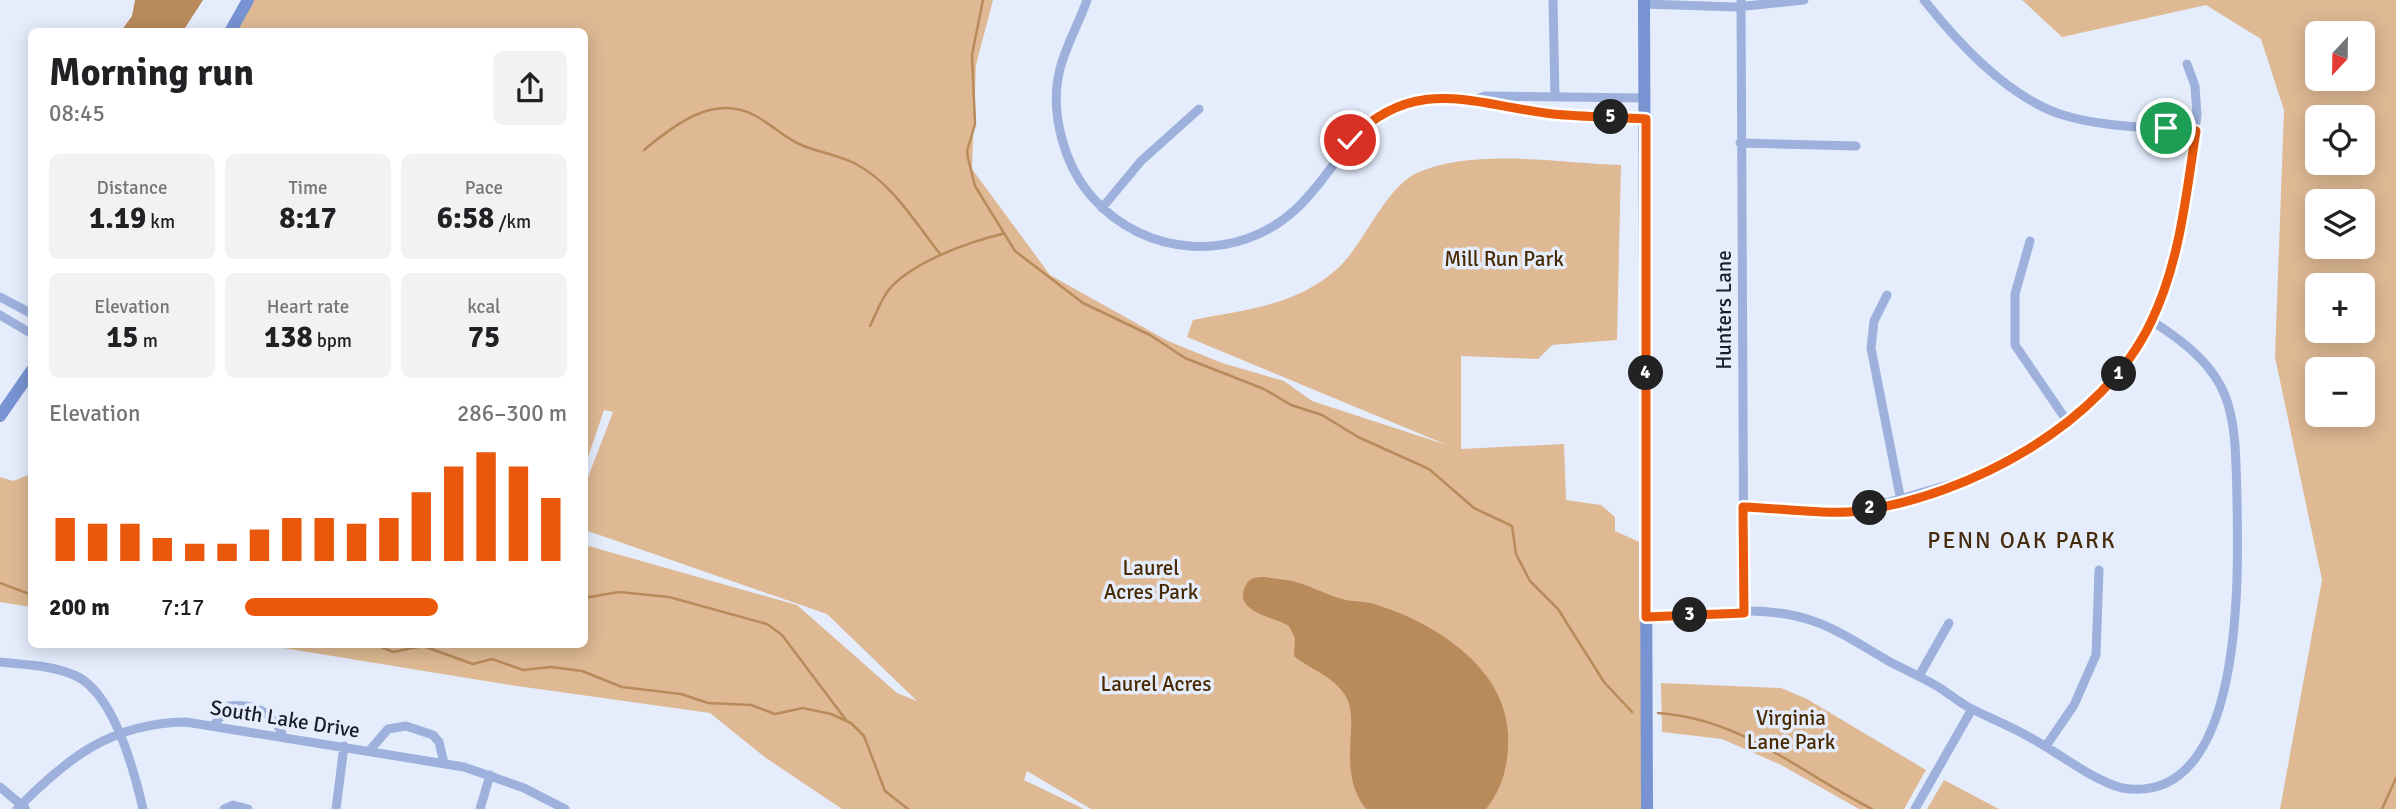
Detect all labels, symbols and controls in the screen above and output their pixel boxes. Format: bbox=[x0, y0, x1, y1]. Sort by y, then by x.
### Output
north arrow bbox=[2305, 21, 2375, 91]
map controls bbox=[2305, 21, 2375, 427]
text: Morning run bbox=[49, 49, 254, 96]
button: share bbox=[493, 51, 567, 125]
pin bbox=[2136, 98, 2196, 158]
text: 08:45 bbox=[49, 99, 105, 128]
pin: 5 bbox=[1594, 100, 1628, 134]
text: 5 bbox=[1605, 104, 1616, 128]
button: locate bbox=[2305, 105, 2375, 175]
icon: arrive bbox=[2147, 109, 2185, 147]
pin bbox=[1320, 110, 1380, 170]
icon: check bbox=[1331, 121, 1369, 159]
text: Distance bbox=[97, 176, 167, 200]
text: Time bbox=[288, 176, 328, 200]
text: Pace bbox=[465, 176, 503, 200]
button: layers bbox=[2305, 189, 2375, 259]
text: 1.19 bbox=[89, 200, 146, 237]
text: 8:17 bbox=[279, 200, 337, 237]
text: 6:58 bbox=[437, 200, 494, 237]
text: km bbox=[146, 210, 175, 234]
text: /km bbox=[494, 210, 531, 234]
park label: Mill Run Park bbox=[1444, 246, 1564, 272]
street label: Hunters Lane bbox=[1711, 250, 1737, 370]
button: + bbox=[2305, 273, 2375, 343]
text: Elevation bbox=[94, 295, 170, 319]
text: Heart rate bbox=[267, 295, 349, 319]
text: kcal bbox=[467, 295, 501, 319]
text: 15 bbox=[106, 319, 139, 356]
text: 138 bbox=[264, 319, 313, 356]
text: 75 bbox=[468, 319, 500, 356]
text: m bbox=[139, 329, 158, 353]
text: bpm bbox=[313, 329, 352, 353]
pin: 4 bbox=[1628, 356, 1664, 390]
pin: 1 bbox=[2102, 356, 2136, 392]
button: − bbox=[2305, 357, 2375, 427]
text: 4 bbox=[1640, 360, 1651, 384]
text: 1 bbox=[2113, 361, 2124, 385]
text: Elevation bbox=[49, 399, 141, 428]
text: 286–300 m bbox=[457, 399, 567, 428]
pin: 2 bbox=[1853, 490, 1888, 526]
text: 2 bbox=[1864, 495, 1875, 519]
district label: PENN OAK PARK bbox=[1927, 526, 2117, 555]
park label: Laurel Acres Park bbox=[1104, 555, 1199, 605]
text: 200 m bbox=[49, 593, 110, 622]
text: 7:17 bbox=[161, 593, 204, 622]
pin: 3 bbox=[1672, 598, 1708, 632]
text: 3 bbox=[1684, 602, 1695, 626]
park label: Laurel Acres bbox=[1100, 671, 1212, 697]
street label: South Lake Drive bbox=[208, 694, 362, 744]
park label: Virginia Lane Park bbox=[1747, 705, 1836, 755]

